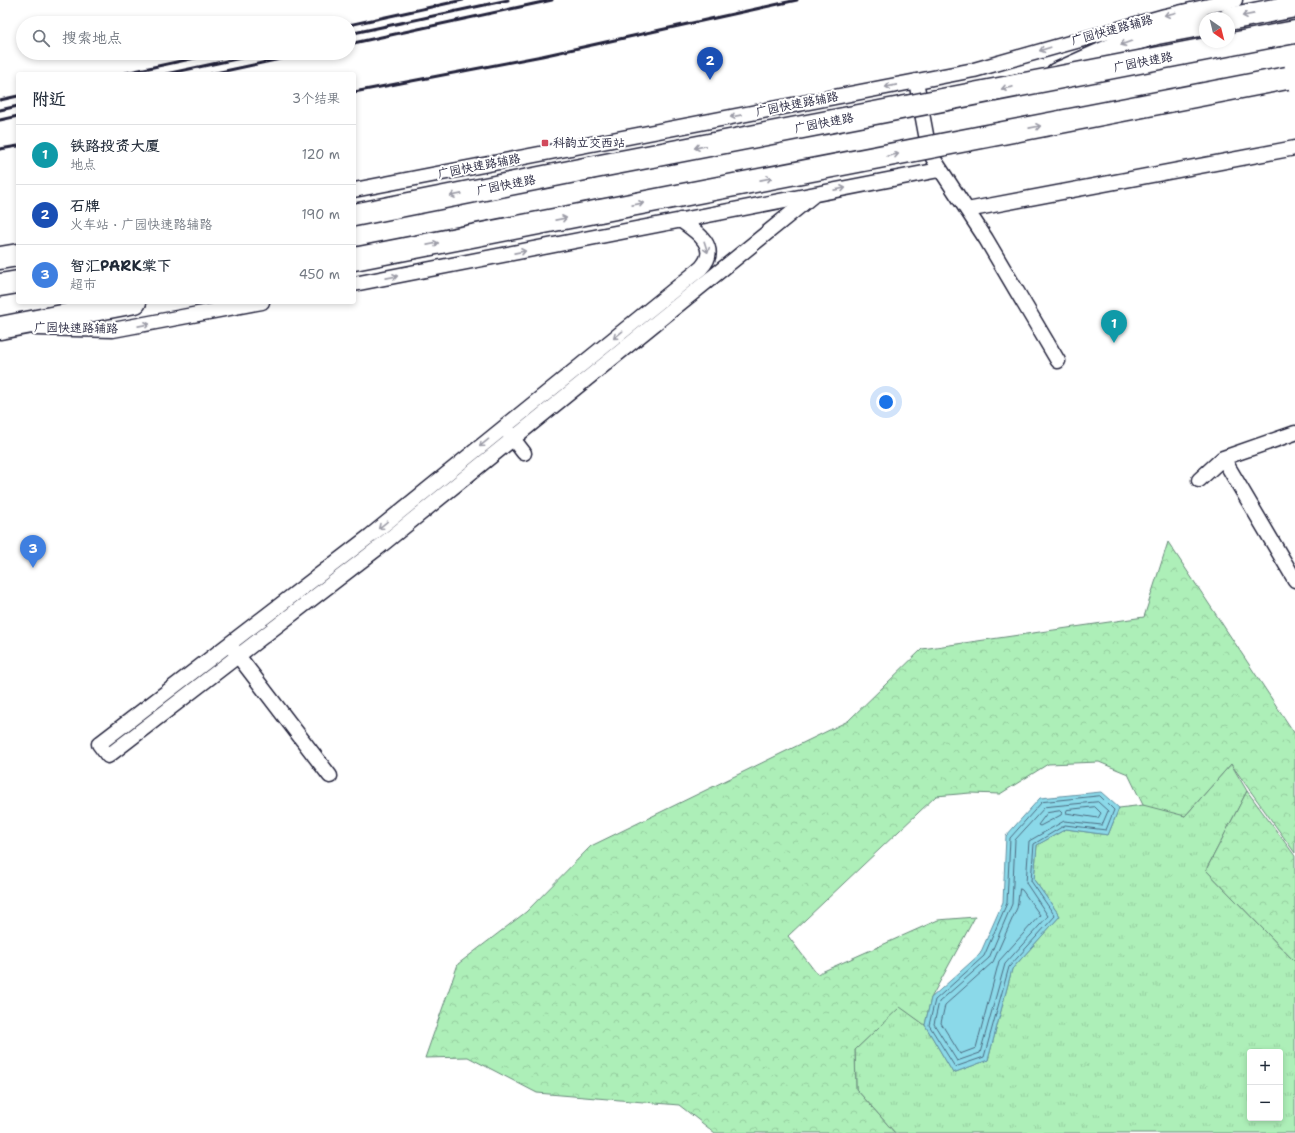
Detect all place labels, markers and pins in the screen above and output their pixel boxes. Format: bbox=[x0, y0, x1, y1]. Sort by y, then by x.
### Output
pin: 2 bbox=[697, 47, 723, 80]
place label: 科韵立交西站 bbox=[553, 135, 625, 151]
marker: 科韵立交西站 bbox=[540, 138, 550, 148]
pin: 1 bbox=[1101, 310, 1127, 343]
pin: 3 bbox=[20, 535, 46, 568]

